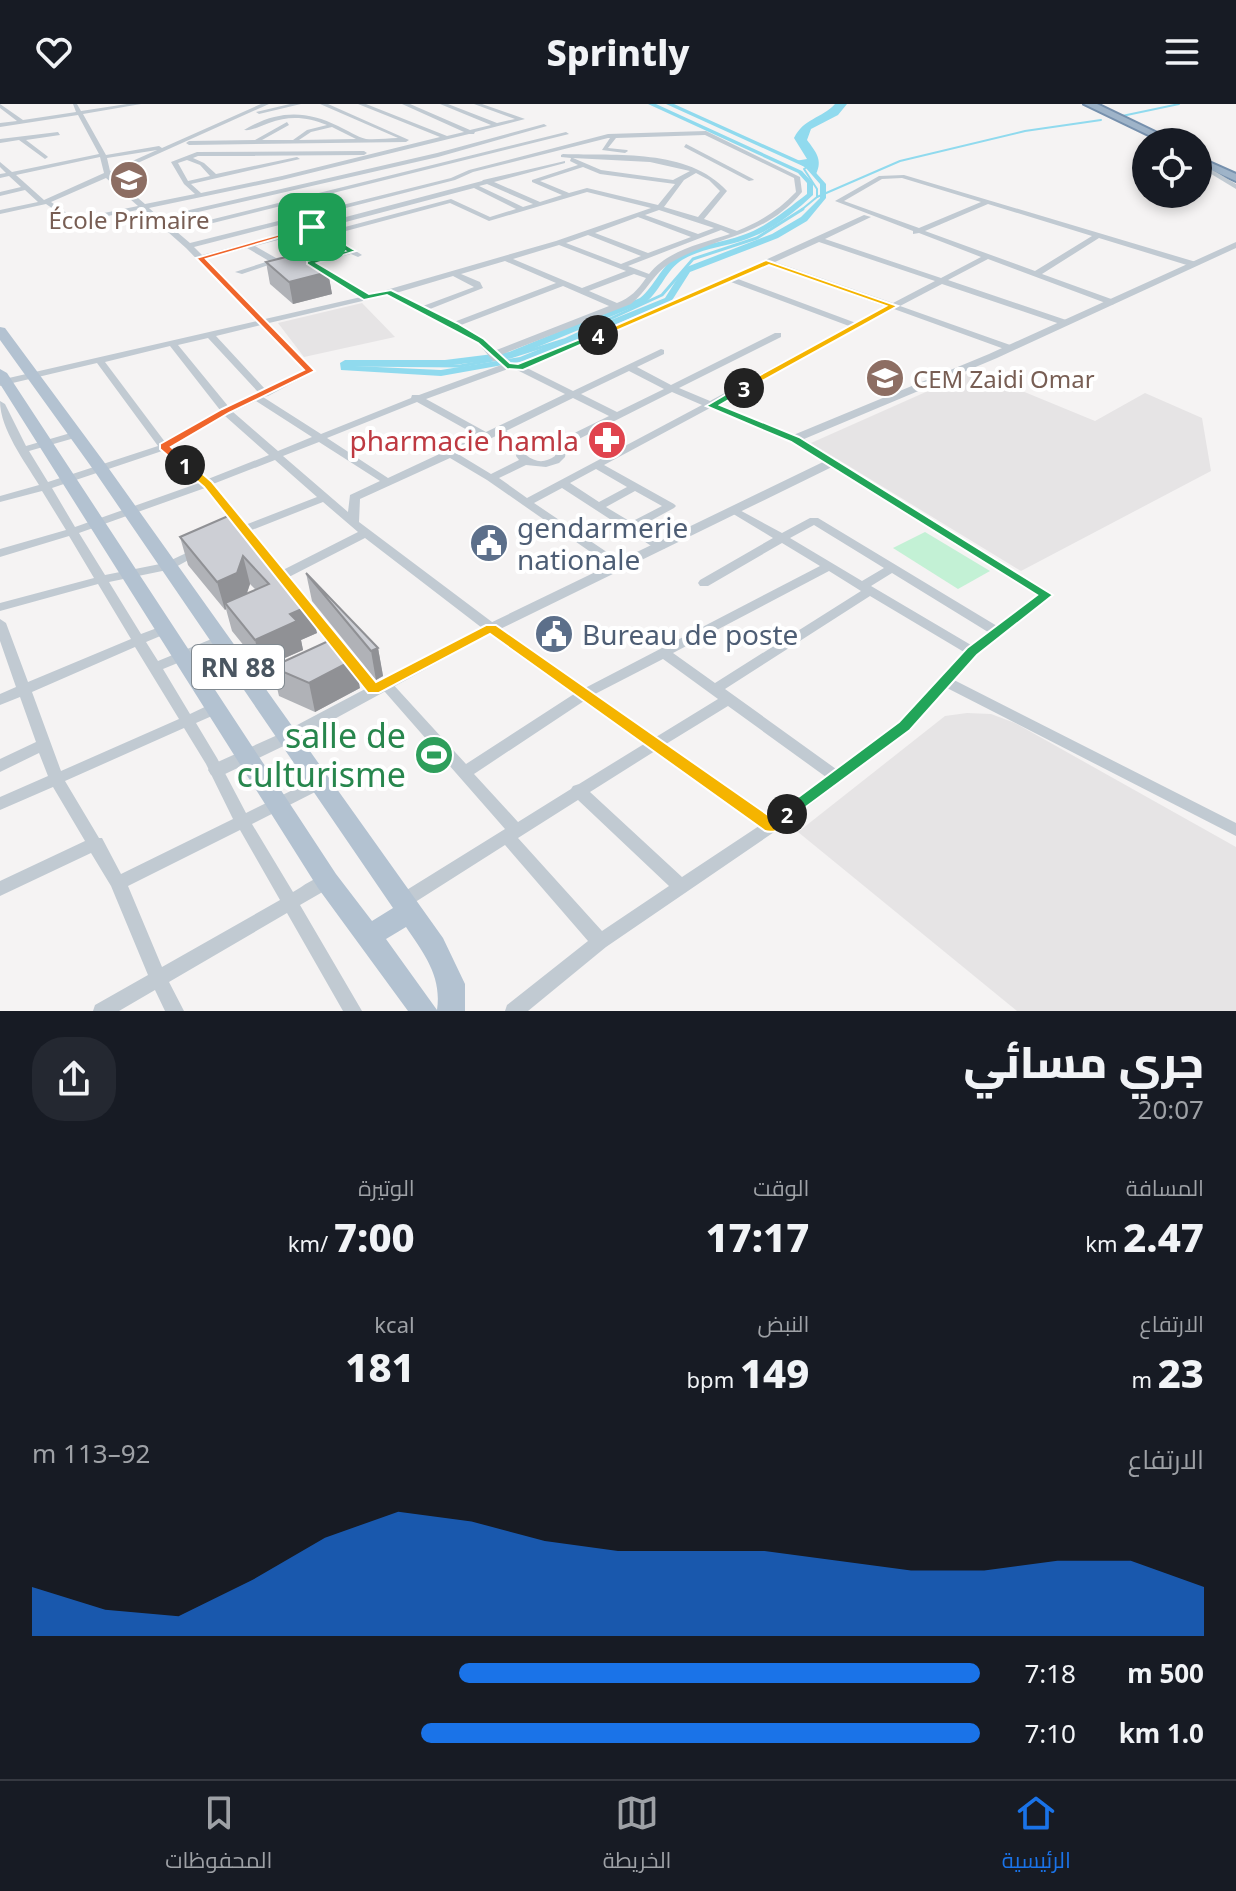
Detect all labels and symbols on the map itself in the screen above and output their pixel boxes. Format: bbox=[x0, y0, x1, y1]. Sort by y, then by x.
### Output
school or university icon: École Primaire bbox=[108, 159, 150, 201]
pin bbox=[278, 193, 346, 261]
place label: École Primaire bbox=[48, 203, 210, 236]
pin: 4 bbox=[578, 315, 618, 355]
school or university icon: CEM Zaidi Omar bbox=[864, 357, 906, 399]
place label: CEM Zaidi Omar bbox=[913, 362, 1095, 395]
pin: 3 bbox=[724, 368, 764, 408]
pharmacy icon: pharmacie hamla bbox=[586, 419, 628, 461]
place label: pharmacie hamla bbox=[349, 421, 579, 459]
pin: 1 bbox=[165, 445, 205, 485]
place label: gendarmerie nationale bbox=[517, 508, 688, 578]
public building icon: gendarmerie nationale bbox=[468, 522, 510, 564]
public building icon: Bureau de poste bbox=[533, 613, 575, 655]
place label: Bureau de poste bbox=[582, 615, 798, 653]
road number: RN 88 bbox=[192, 645, 284, 689]
place label: salle de culturisme bbox=[237, 712, 406, 797]
sports icon: salle de culturisme bbox=[413, 734, 455, 776]
pin: 2 bbox=[767, 794, 807, 834]

